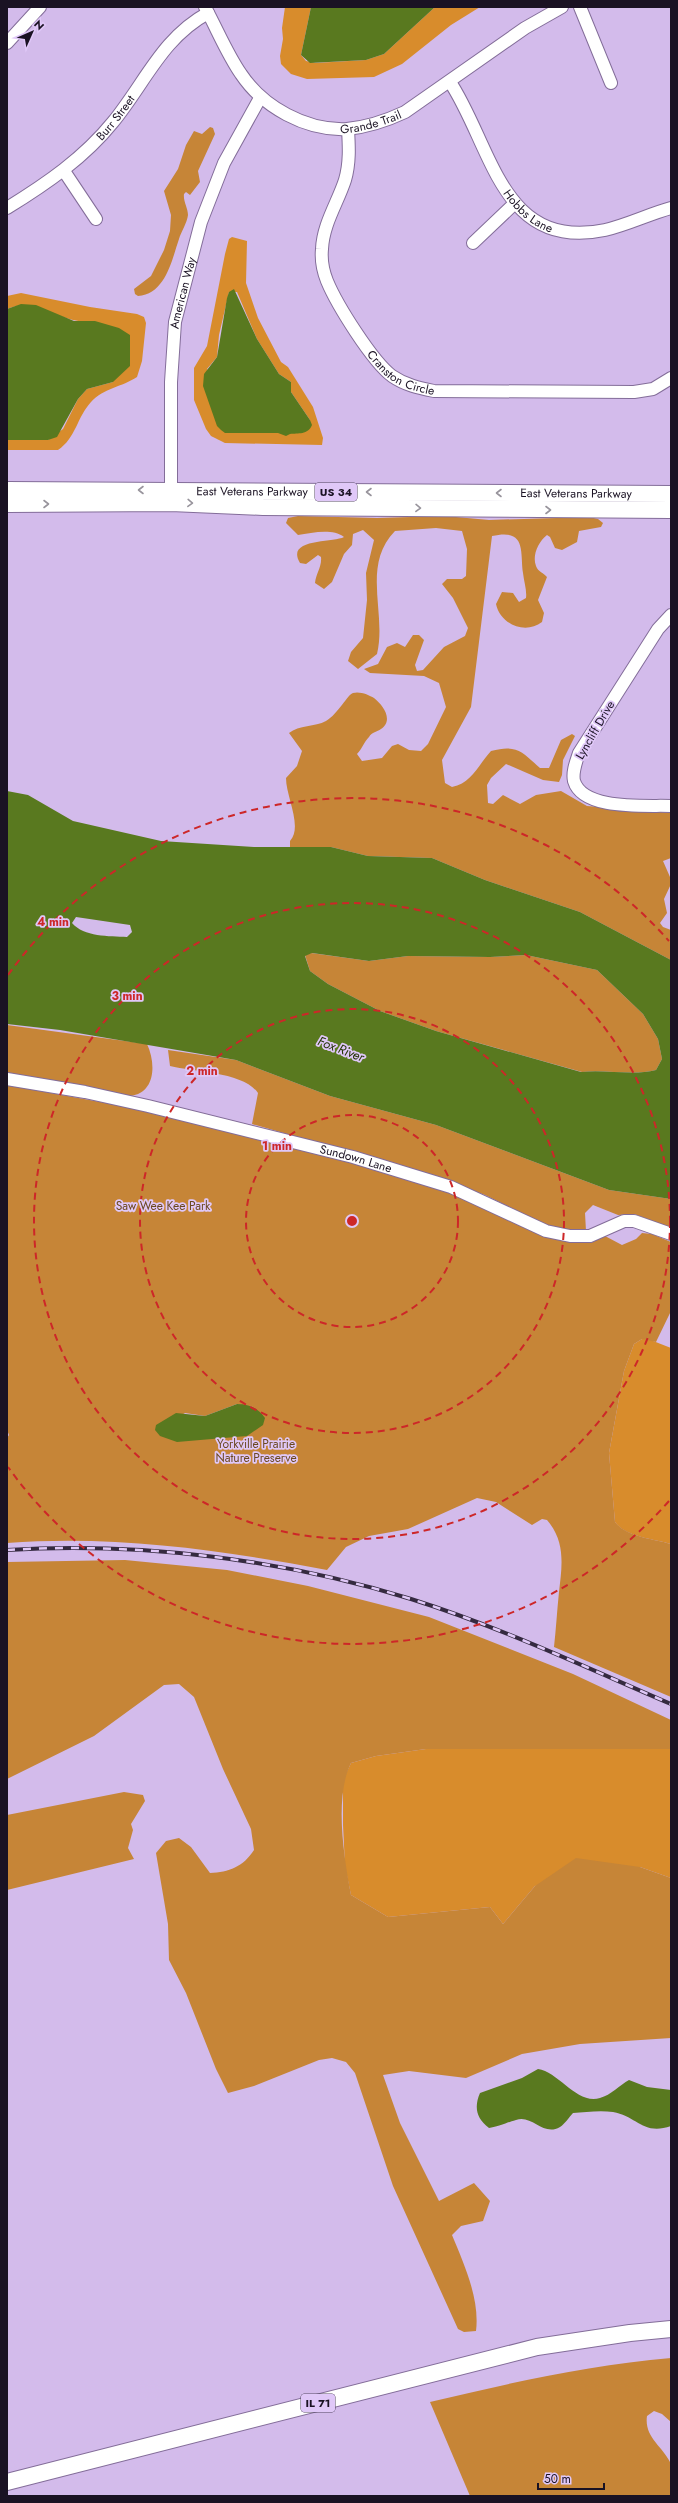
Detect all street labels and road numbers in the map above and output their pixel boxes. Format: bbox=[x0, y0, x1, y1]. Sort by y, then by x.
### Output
street label: Burr Street bbox=[92, 91, 139, 145]
street label: Grande Trail bbox=[340, 106, 404, 138]
street label: Hobbs Lane bbox=[499, 186, 555, 237]
street label: American Way bbox=[166, 254, 201, 330]
street label: Cranston Circle bbox=[363, 346, 436, 400]
street label: East Veterans Parkway bbox=[196, 482, 308, 501]
road number: US 34 bbox=[315, 483, 357, 501]
street label: East Veterans Parkway bbox=[520, 484, 632, 503]
street label: Lyncliff Drive bbox=[571, 697, 619, 763]
street label: Sundown Lane bbox=[318, 1140, 394, 1177]
road number: IL 71 bbox=[301, 2394, 335, 2412]

